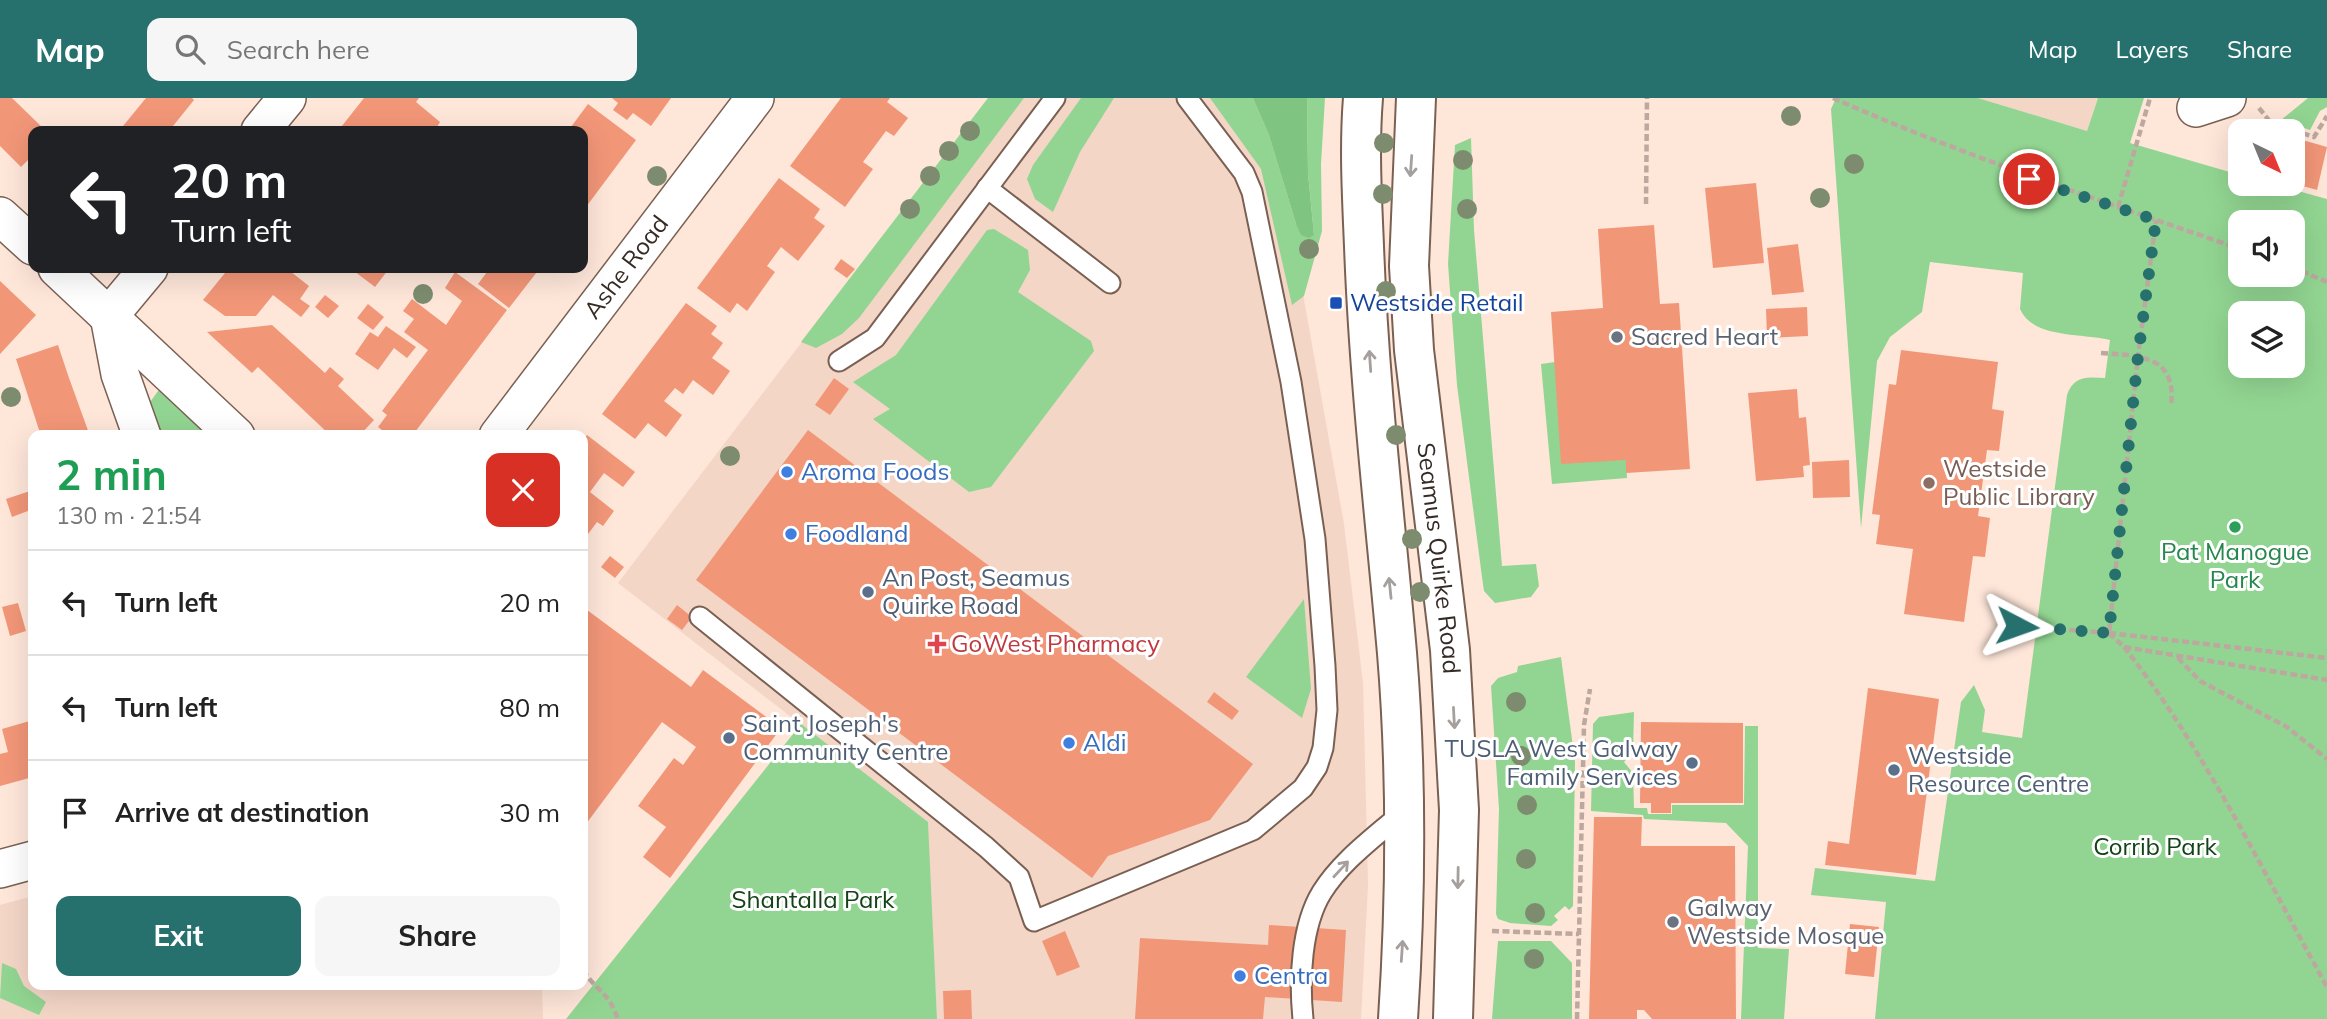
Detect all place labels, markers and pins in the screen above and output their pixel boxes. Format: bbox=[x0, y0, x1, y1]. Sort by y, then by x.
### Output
pin bbox=[1999, 149, 2059, 209]
place label: Westside Retail bbox=[1350, 287, 1523, 317]
marker: Westside Retail bbox=[1328, 295, 1344, 311]
place label: Sacred Heart bbox=[1631, 321, 1778, 351]
marker: Sacred Heart bbox=[1609, 329, 1625, 345]
place label: Westside Public Library bbox=[1943, 453, 2095, 511]
place label: Aroma Foods bbox=[801, 456, 949, 486]
marker: Aroma Foods bbox=[779, 464, 795, 480]
marker: Westside Public Library bbox=[1921, 475, 1937, 491]
place label: Foodland bbox=[805, 518, 908, 548]
marker: Pat Manogue Park bbox=[2227, 519, 2243, 535]
marker: Foodland bbox=[783, 526, 799, 542]
place label: Pat Manogue Park bbox=[2161, 536, 2309, 594]
place label: An Post, Seamus Quirke Road bbox=[882, 562, 1070, 620]
marker: An Post, Seamus Quirke Road bbox=[860, 584, 876, 600]
place label: GoWest Pharmacy bbox=[951, 628, 1160, 658]
marker: GoWest Pharmacy bbox=[929, 636, 945, 652]
place label: Saint Joseph's Community Centre bbox=[743, 708, 948, 766]
place label: Aldi bbox=[1083, 727, 1126, 757]
marker: Saint Joseph's Community Centre bbox=[721, 730, 737, 746]
place label: TUSLA West Galway Family Services bbox=[1444, 733, 1678, 791]
marker: Aldi bbox=[1061, 735, 1077, 751]
place label: Westside Resource Centre bbox=[1908, 740, 2089, 798]
marker: TUSLA West Galway Family Services bbox=[1684, 755, 1700, 771]
marker: Westside Resource Centre bbox=[1886, 762, 1902, 778]
place label: Galway Westside Mosque bbox=[1687, 892, 1884, 950]
marker: Galway Westside Mosque bbox=[1665, 914, 1681, 930]
place label: Centra bbox=[1254, 960, 1328, 990]
marker: Centra bbox=[1232, 968, 1248, 984]

